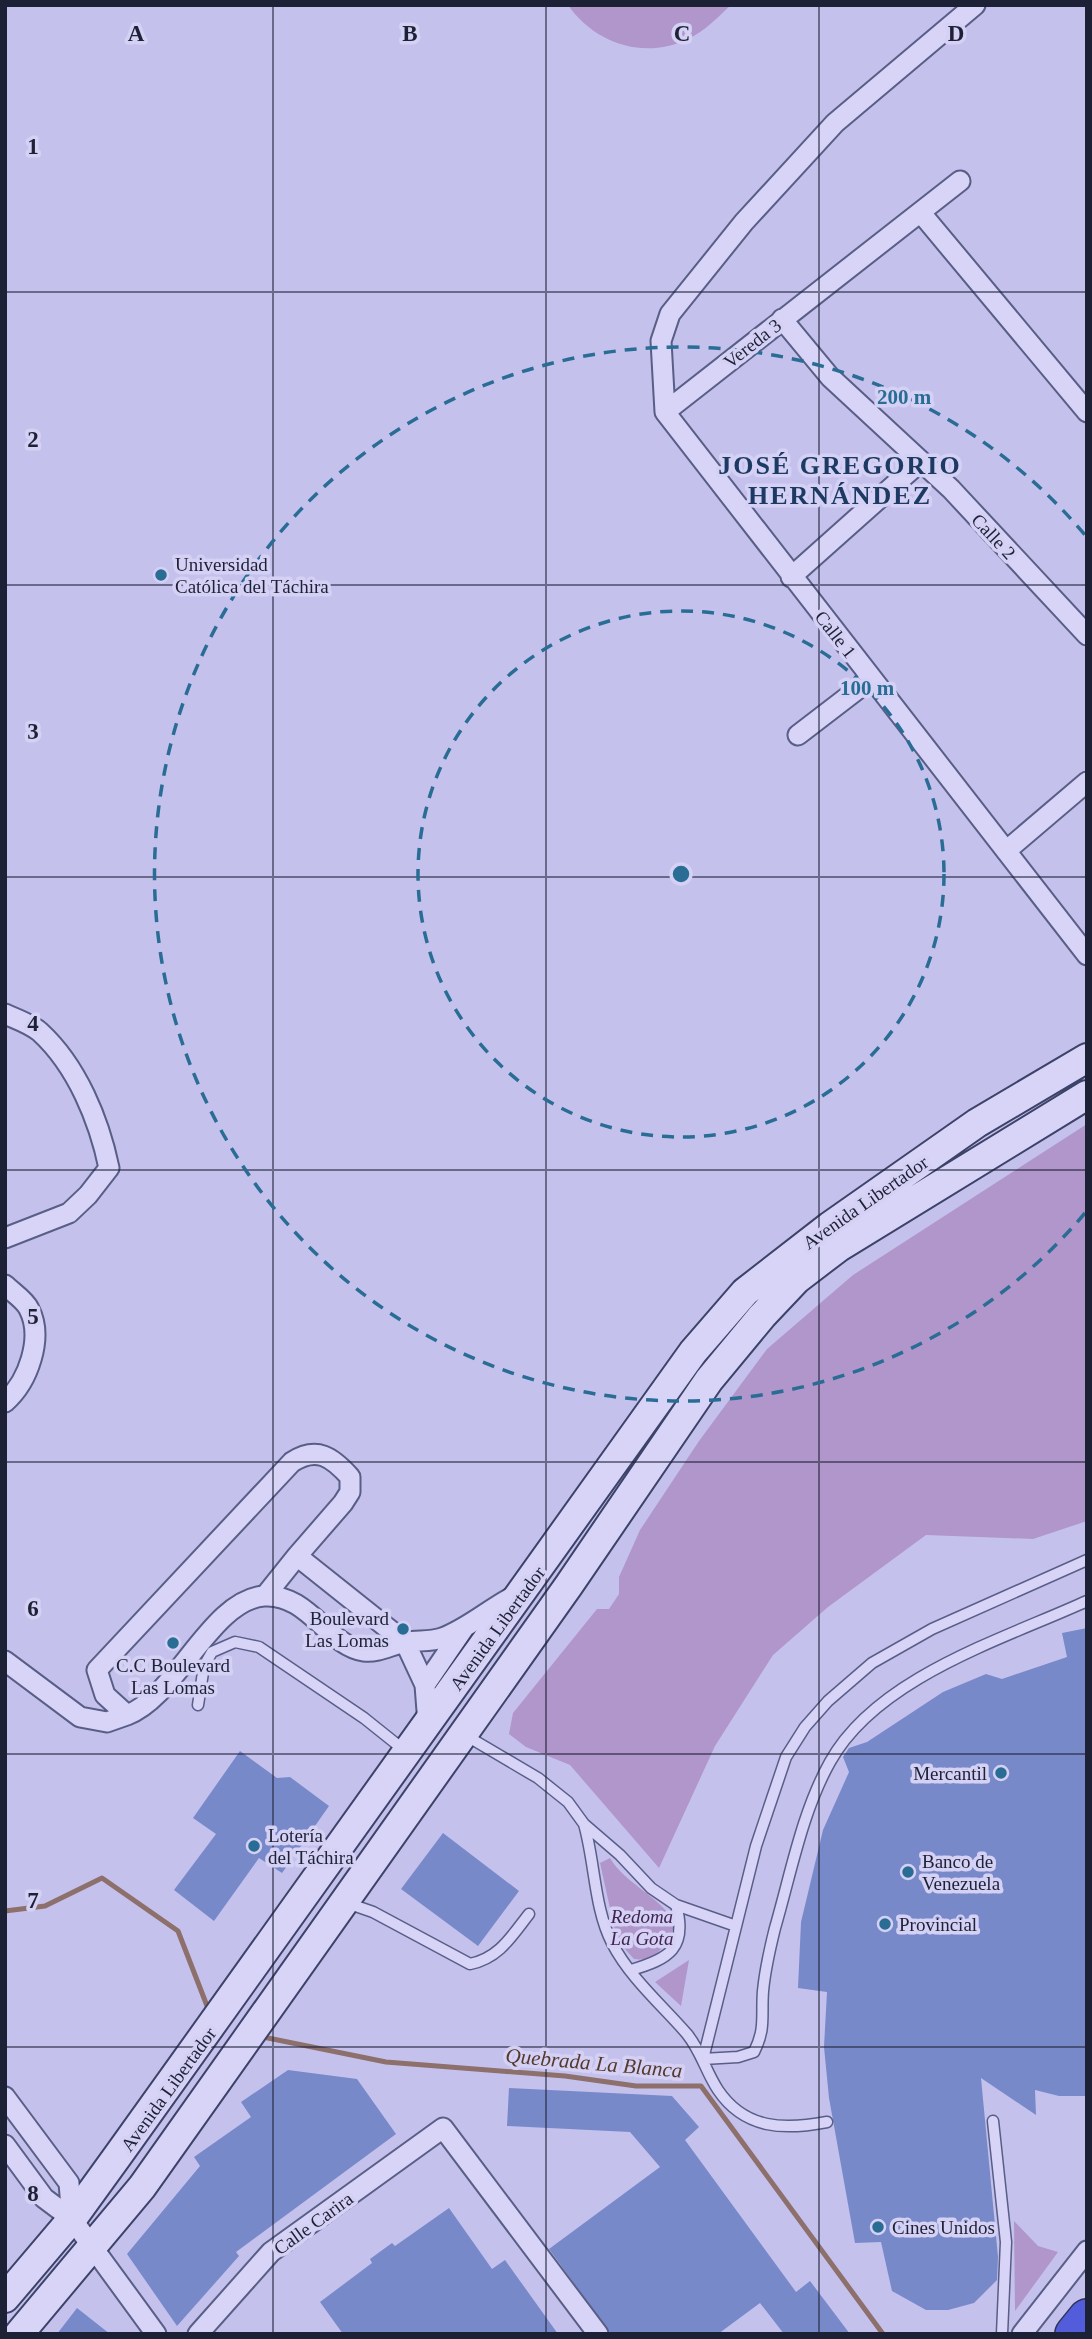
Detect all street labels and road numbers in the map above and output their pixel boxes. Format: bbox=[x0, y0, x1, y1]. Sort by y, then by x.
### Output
street label: Vereda 3 bbox=[719, 314, 785, 372]
street label: Calle 2 bbox=[967, 509, 1020, 563]
street label: Calle 1 bbox=[811, 606, 861, 662]
street label: Avenida Libertador bbox=[799, 1151, 932, 1253]
street label: Avenida Libertador bbox=[445, 1562, 550, 1694]
street label: Avenida Libertador bbox=[116, 2023, 221, 2155]
street label: Calle Carira bbox=[270, 2187, 357, 2259]

